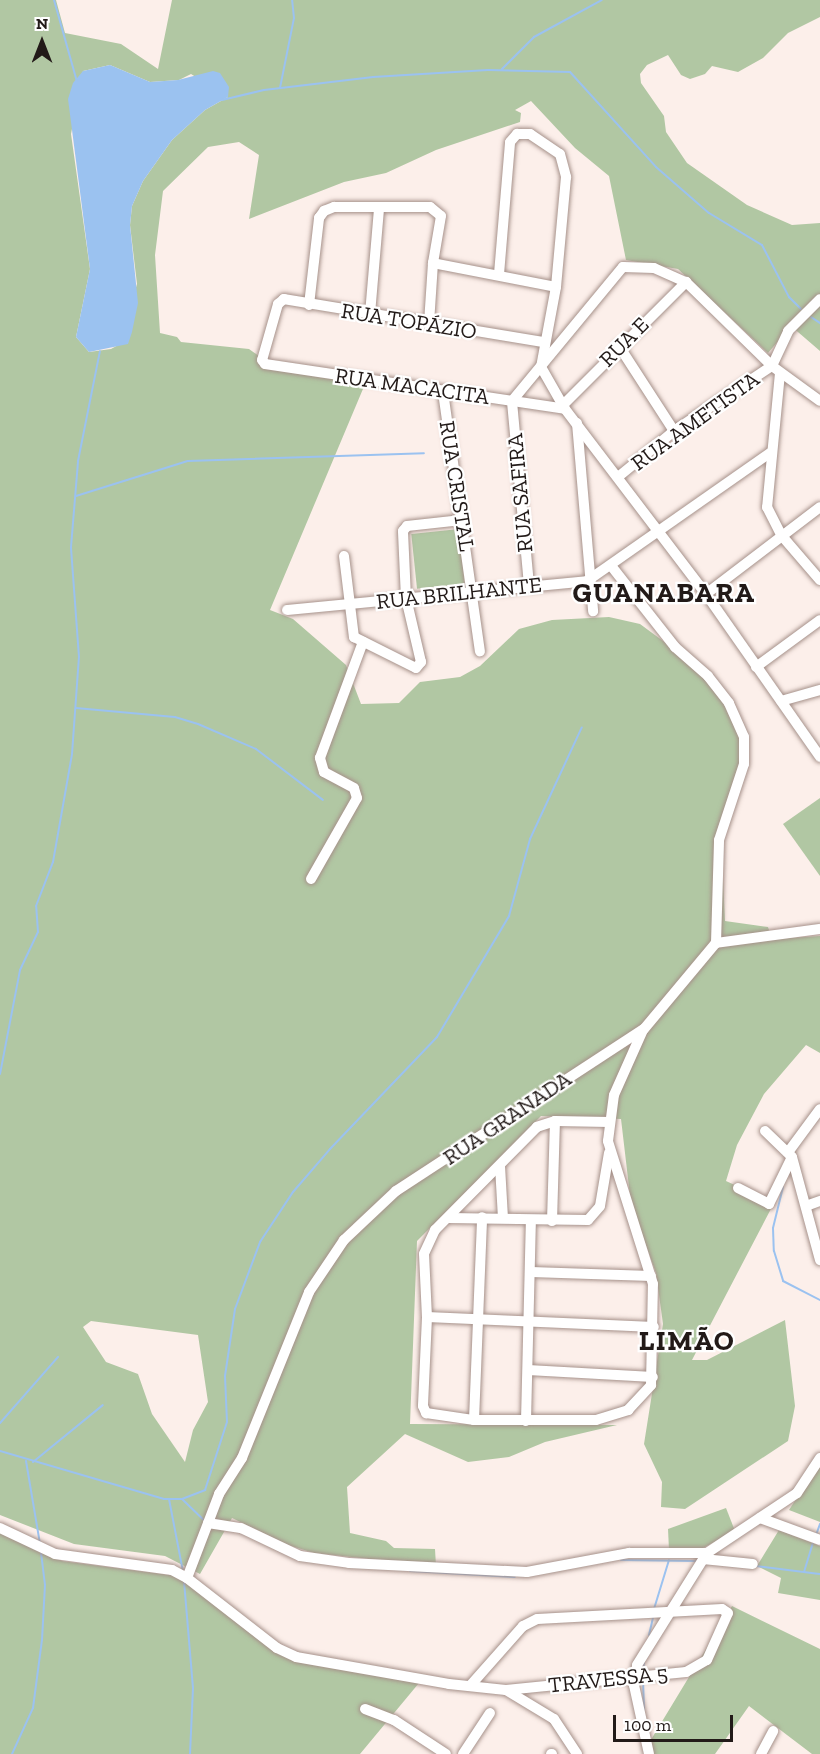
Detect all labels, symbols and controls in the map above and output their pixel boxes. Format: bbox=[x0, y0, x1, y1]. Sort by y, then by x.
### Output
north arrow bbox=[12, 12, 72, 72]
text: N bbox=[36, 14, 48, 33]
street label: RUA TOPÁZIO bbox=[339, 297, 479, 345]
street label: RUA E bbox=[593, 311, 655, 373]
street label: RUA MACACITA bbox=[333, 362, 491, 410]
street label: RUA AMETISTA bbox=[625, 365, 765, 477]
street label: RUA CRISTAL bbox=[434, 418, 480, 554]
street label: RUA SAFIRA bbox=[502, 432, 538, 554]
street label: RUA BRILHANTE bbox=[375, 571, 543, 615]
district label: GUANABARA bbox=[572, 576, 756, 610]
street label: RUA GRANADA bbox=[438, 1065, 576, 1171]
district label: LIMÃO bbox=[639, 1324, 735, 1358]
street label: TRAVESSA 5 bbox=[547, 1660, 669, 1698]
scale bar bbox=[616, 1703, 736, 1741]
text: 100 m bbox=[624, 1714, 671, 1736]

